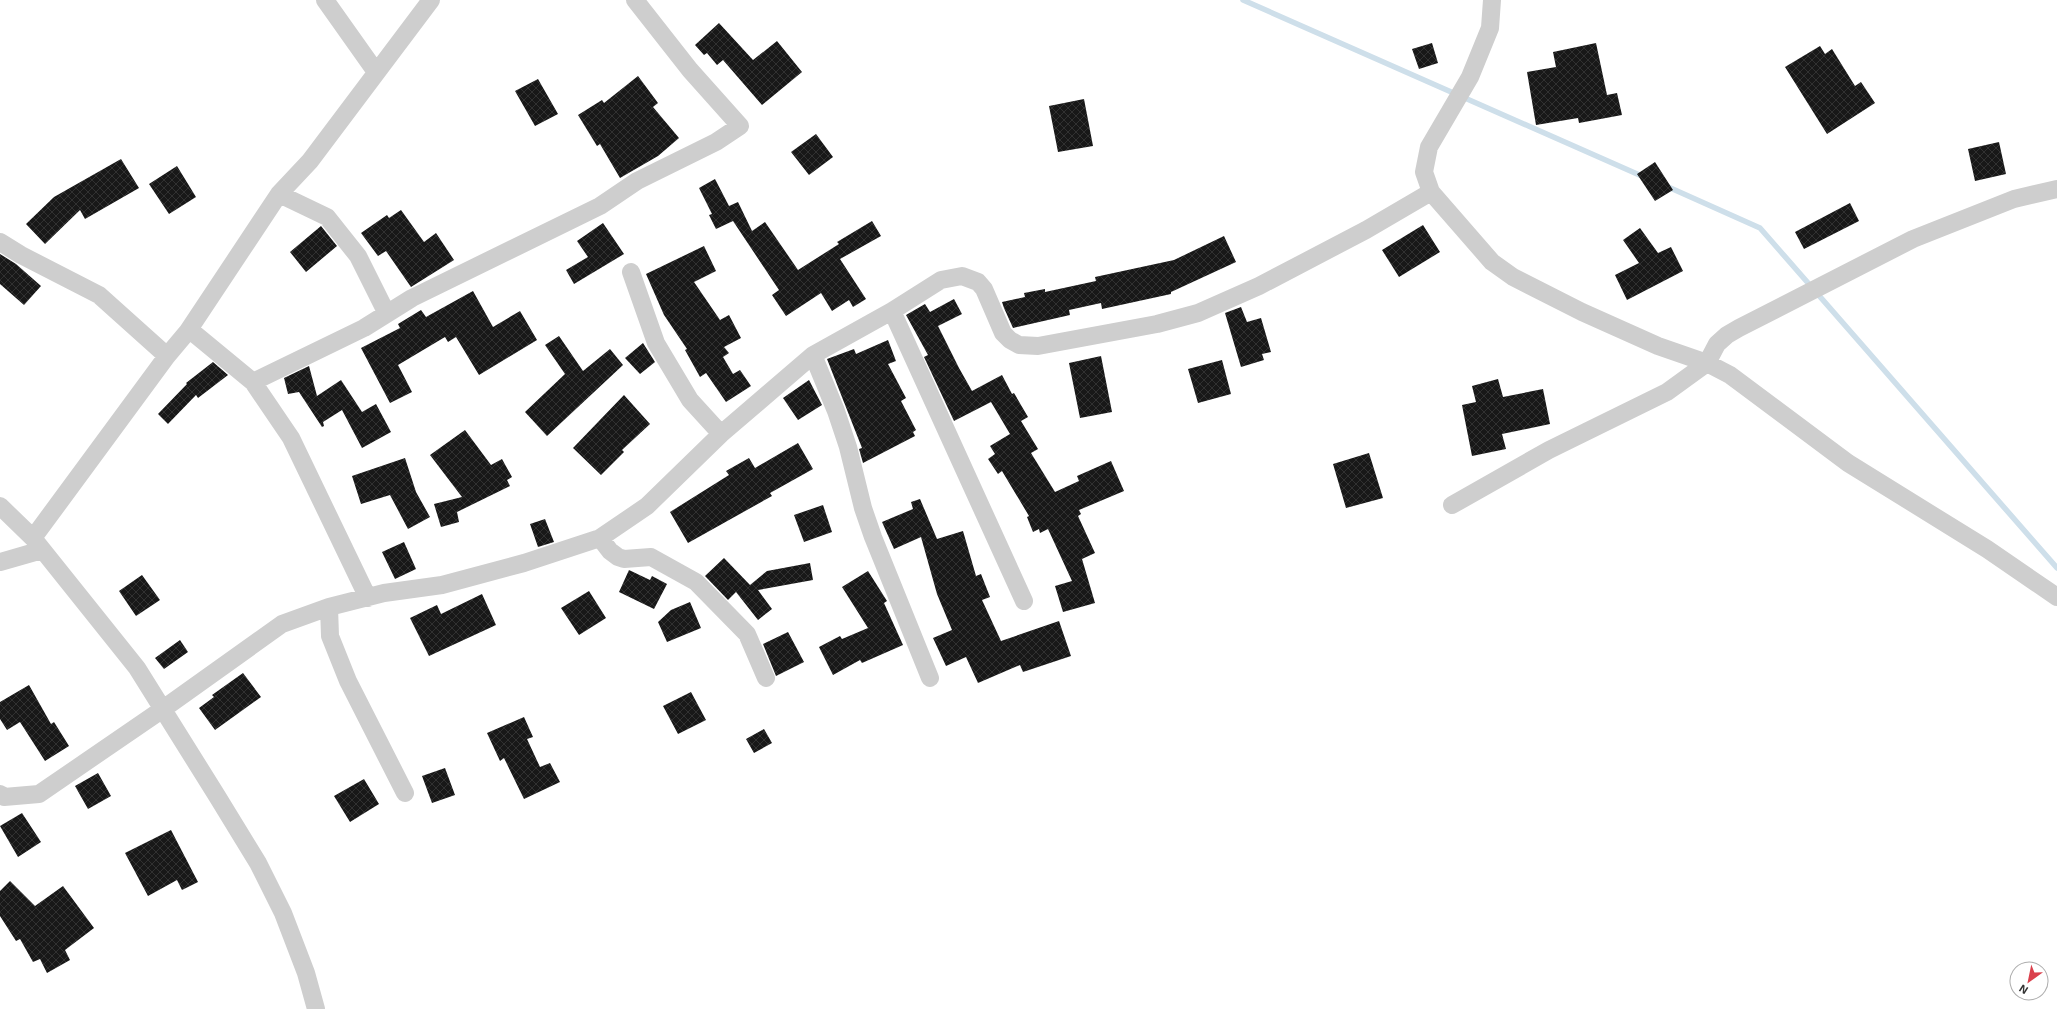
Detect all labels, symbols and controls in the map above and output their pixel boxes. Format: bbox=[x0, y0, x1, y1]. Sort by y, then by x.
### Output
north arrow bbox=[2009, 961, 2049, 1001]
text: N bbox=[2016, 982, 2030, 997]

